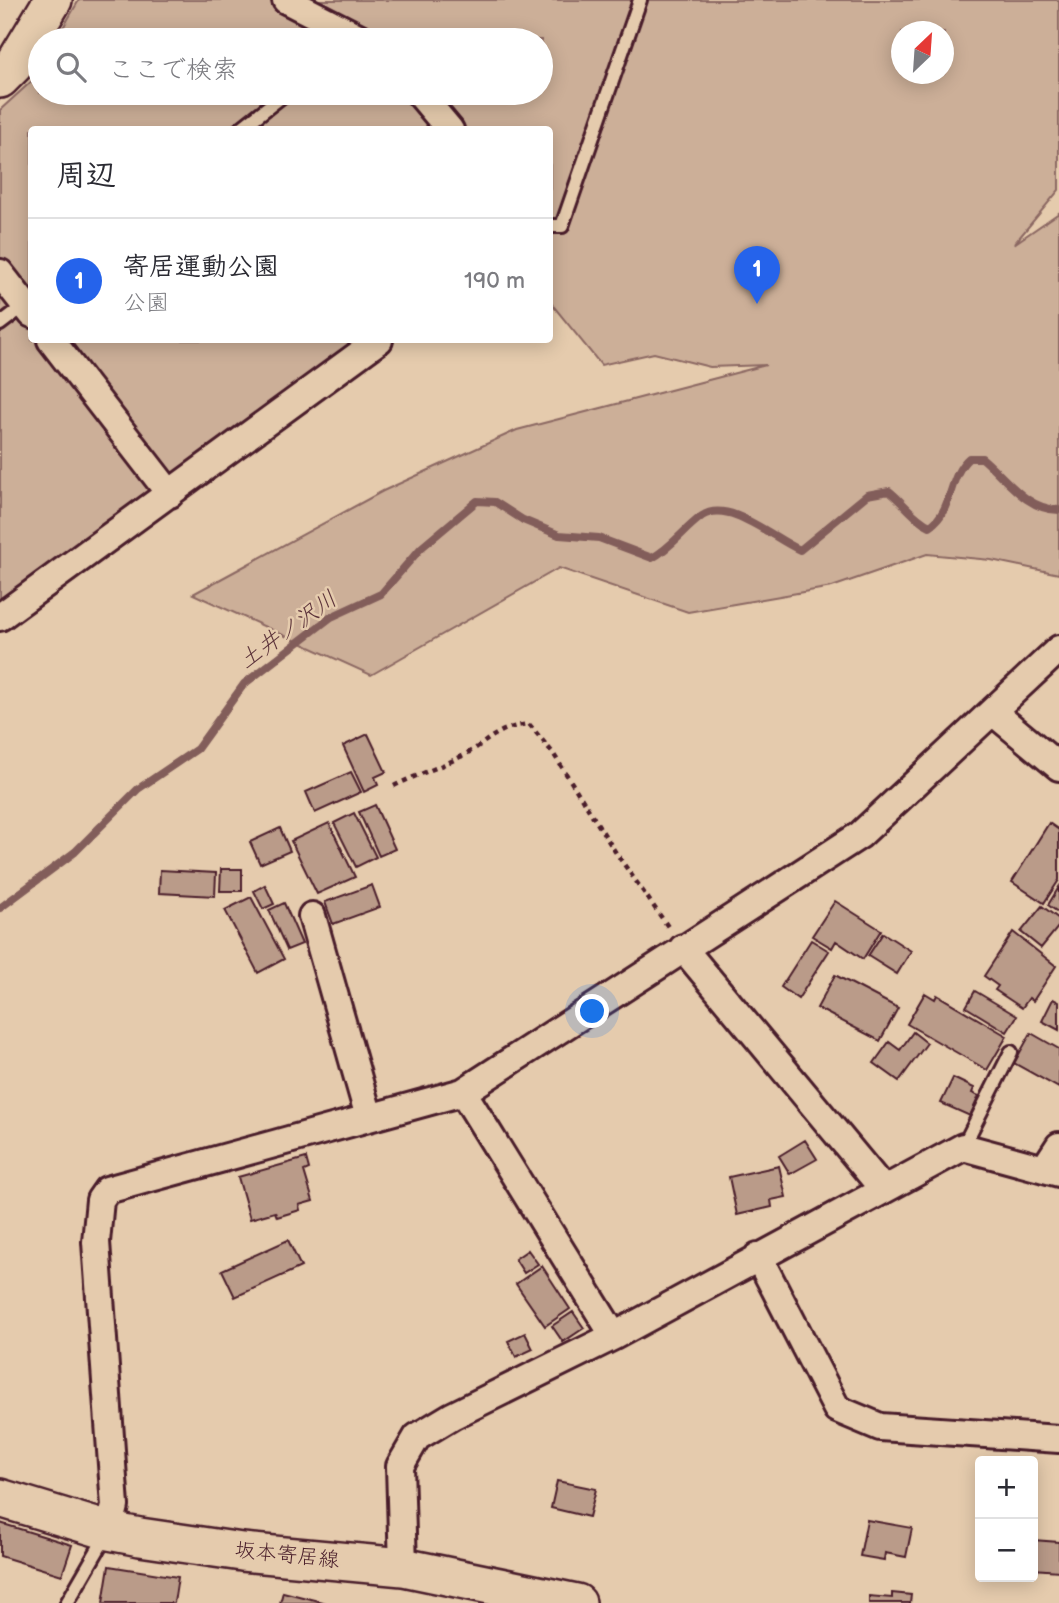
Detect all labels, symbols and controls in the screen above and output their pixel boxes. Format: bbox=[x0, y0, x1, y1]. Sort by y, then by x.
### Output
north arrow bbox=[891, 21, 954, 84]
search box bbox=[28, 28, 553, 105]
icon: search bbox=[52, 48, 90, 86]
text: ここで検索 bbox=[108, 55, 238, 86]
text: 周辺 bbox=[56, 158, 116, 194]
pin: 1 bbox=[734, 246, 780, 304]
text: 寄居運動公園 bbox=[123, 252, 279, 283]
text: 1 bbox=[74, 267, 84, 295]
text: 190 m bbox=[464, 267, 525, 295]
text: 公園 bbox=[123, 289, 169, 317]
water label: 土井ノ沢川 bbox=[233, 585, 343, 675]
your location bbox=[575, 994, 609, 1028]
map controls bbox=[975, 1456, 1038, 1582]
button: + bbox=[975, 1456, 1038, 1519]
button: − bbox=[975, 1519, 1038, 1582]
street label: 坂本寄居線 bbox=[233, 1537, 341, 1573]

